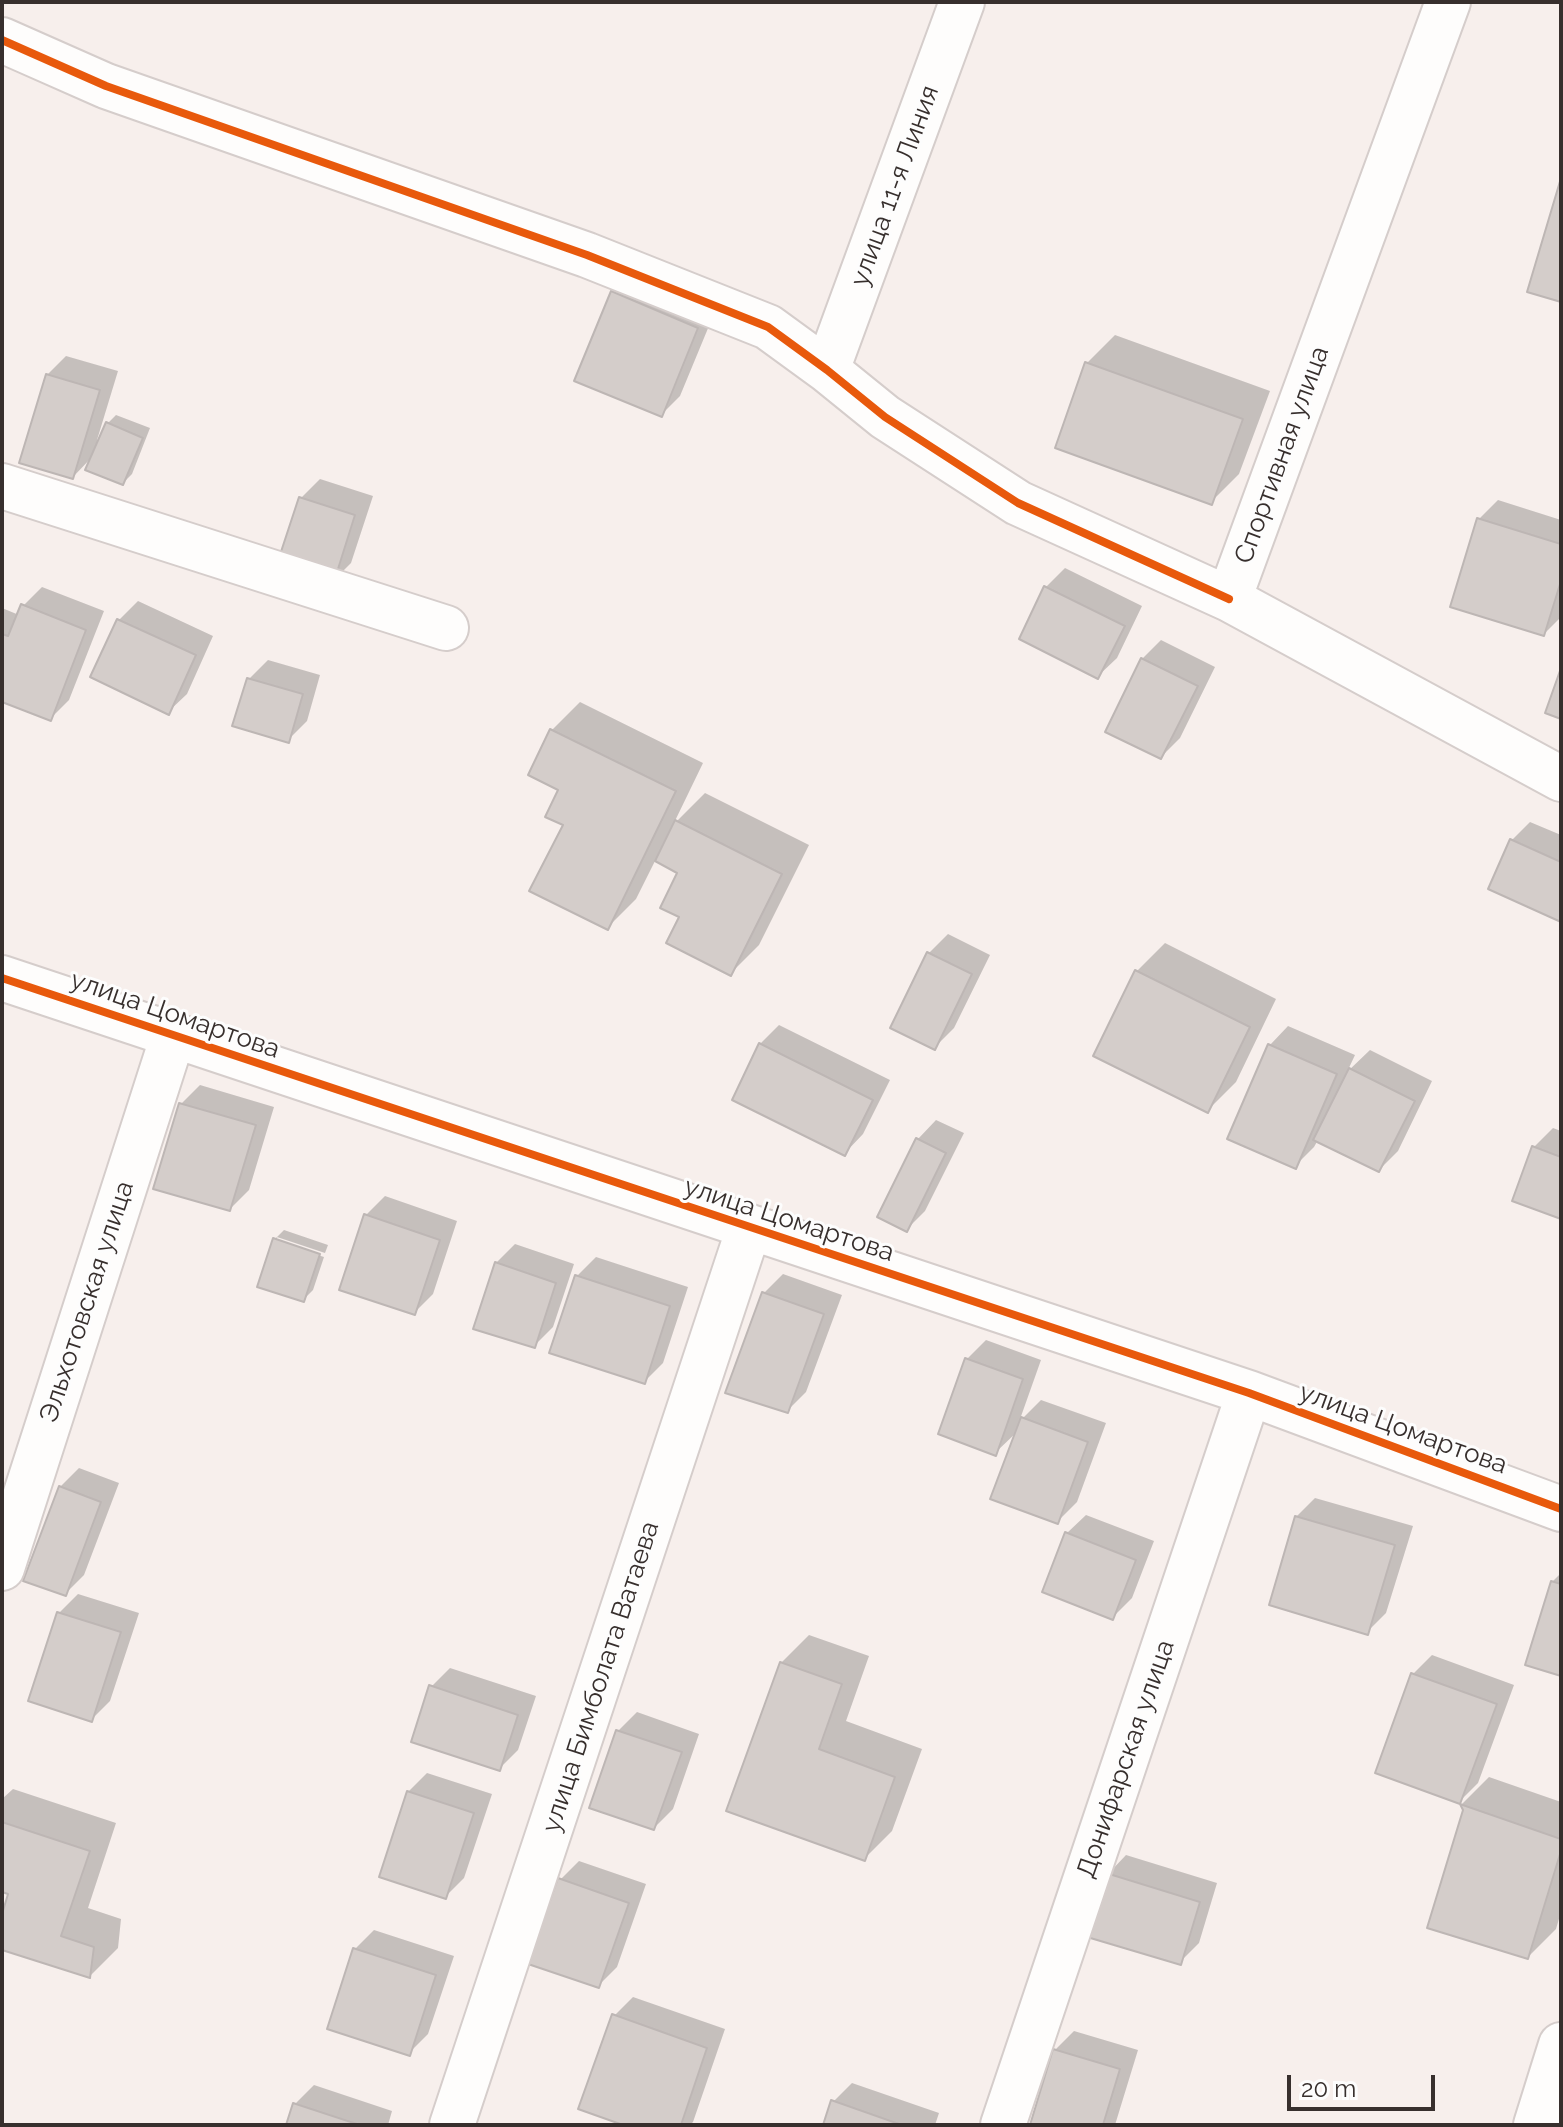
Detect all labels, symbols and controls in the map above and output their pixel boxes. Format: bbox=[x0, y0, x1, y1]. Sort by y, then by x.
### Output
street label: улица 11-я Линия bbox=[844, 81, 946, 291]
street label: Спортивная улица bbox=[1228, 342, 1336, 568]
street label: улица Цомартова bbox=[66, 965, 284, 1065]
street label: улица Цомартова bbox=[680, 1171, 898, 1269]
street label: Эльхотовская улица bbox=[33, 1177, 141, 1427]
street label: улица Цомартова bbox=[1295, 1377, 1511, 1481]
street label: улица Бимболата Ватаева bbox=[536, 1518, 666, 1836]
street label: Донифарская улица bbox=[1071, 1636, 1181, 1882]
scale bar bbox=[1291, 2059, 1439, 2109]
text: 20 m bbox=[1301, 2074, 1356, 2103]

